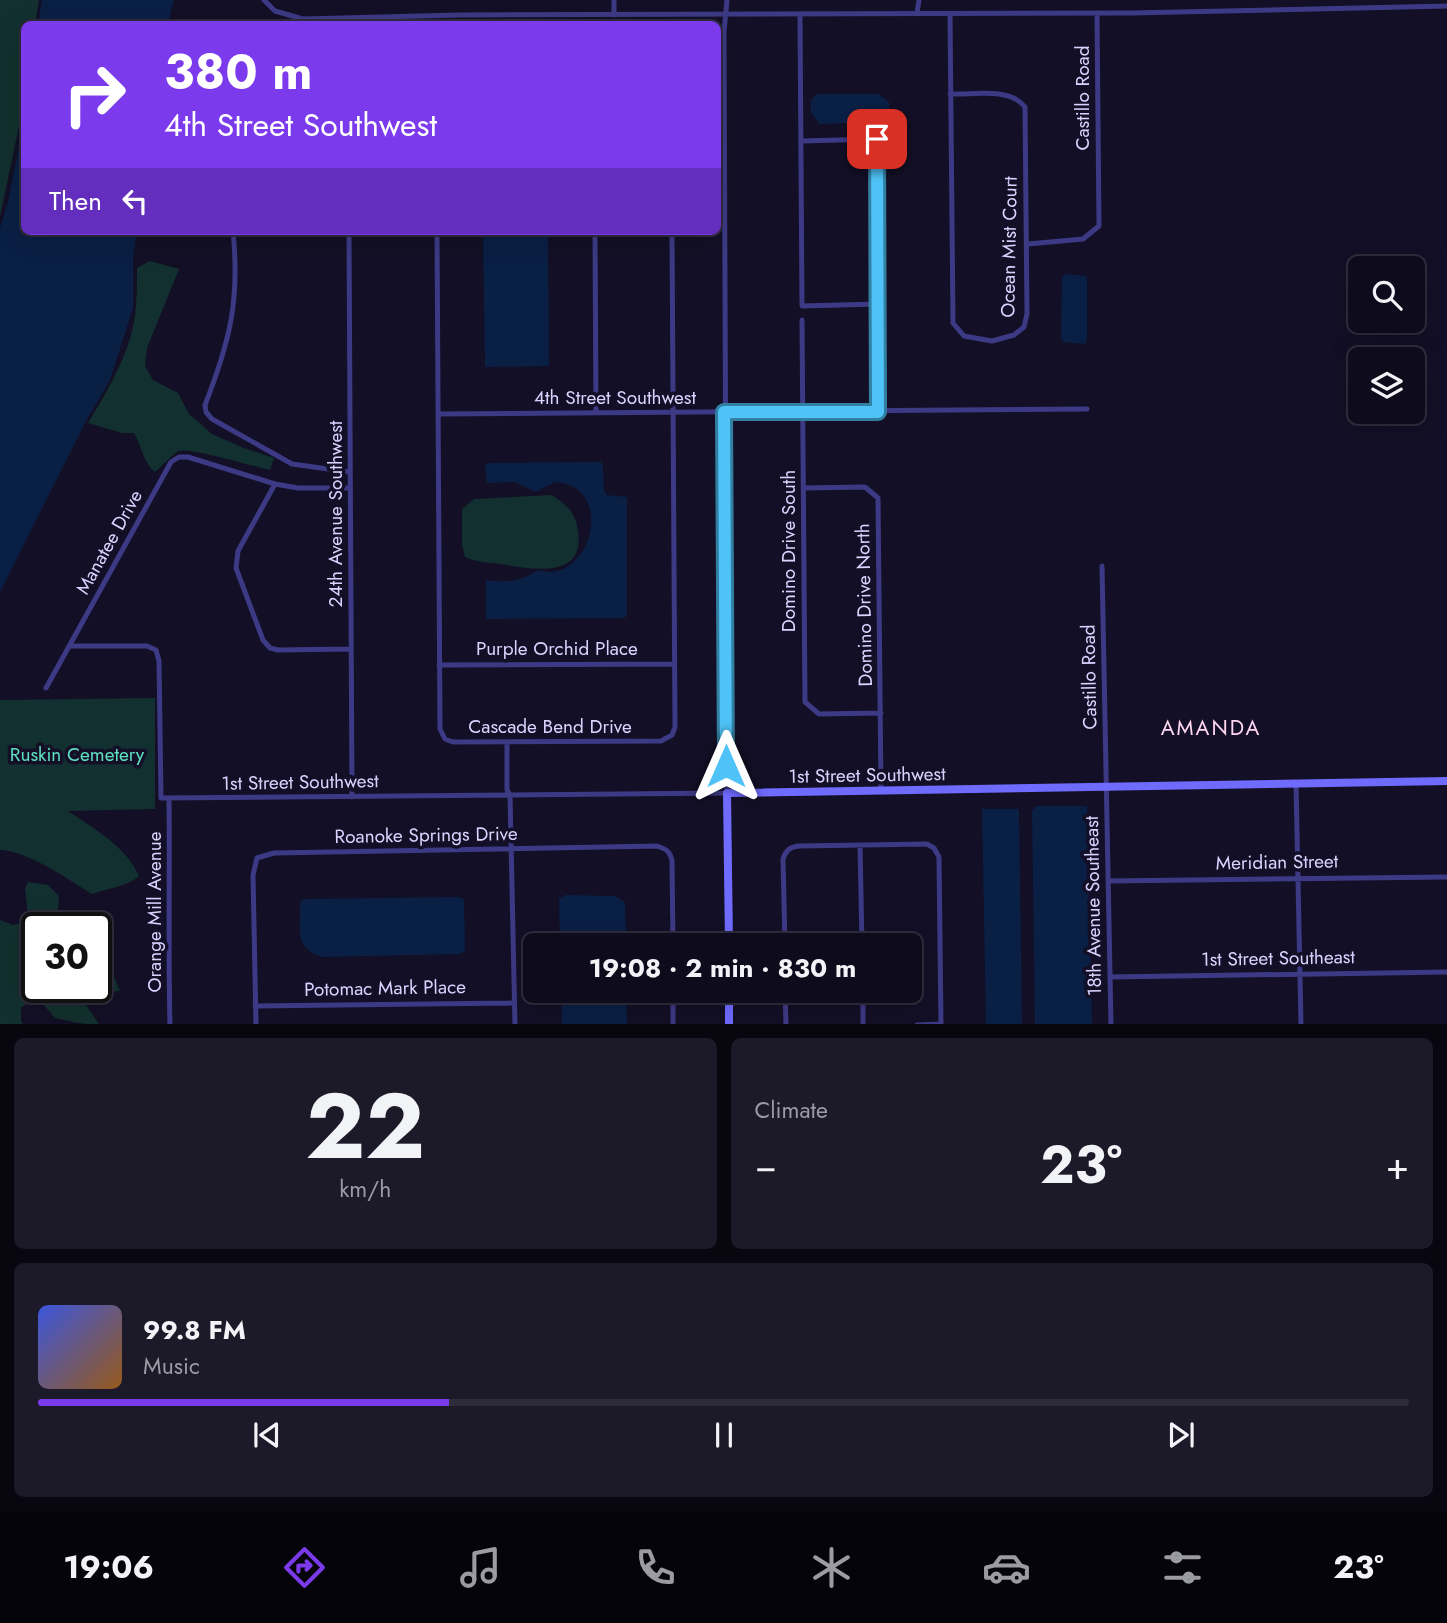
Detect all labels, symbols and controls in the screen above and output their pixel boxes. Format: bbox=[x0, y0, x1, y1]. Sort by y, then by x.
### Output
text: 380 m bbox=[164, 37, 312, 107]
street label: Castillo Road bbox=[1069, 45, 1096, 151]
icon: right bbox=[49, 49, 140, 140]
text: 4th Street Southwest bbox=[164, 102, 437, 148]
pin bbox=[847, 109, 907, 169]
icon: arrive bbox=[858, 120, 896, 158]
street label: Ocean Mist Court bbox=[994, 176, 1024, 318]
text: Then bbox=[49, 182, 102, 220]
icon: left bbox=[116, 182, 154, 220]
map controls bbox=[1348, 256, 1425, 424]
button: search bbox=[1348, 256, 1425, 333]
button: layers bbox=[1348, 347, 1425, 424]
street label: 4th Street Southwest bbox=[534, 384, 697, 411]
street label: 24th Avenue Southwest bbox=[322, 420, 349, 607]
street label: Domino Drive South bbox=[775, 470, 802, 632]
street label: Manatee Drive bbox=[69, 485, 149, 599]
street label: Domino Drive North bbox=[849, 523, 879, 687]
street label: Castillo Road bbox=[1075, 624, 1103, 730]
street label: Purple Orchid Place bbox=[476, 635, 638, 662]
street label: Cascade Bend Drive bbox=[468, 713, 632, 740]
district label: AMANDA bbox=[1161, 713, 1261, 743]
position arrow bbox=[689, 729, 763, 803]
park label: Ruskin Cemetery bbox=[10, 741, 145, 768]
street label: 1st Street Southwest bbox=[788, 760, 946, 790]
street label: 1st Street Southwest bbox=[221, 767, 379, 797]
street label: 18th Avenue Southeast bbox=[1078, 815, 1108, 996]
street label: Roanoke Springs Drive bbox=[334, 820, 518, 850]
street label: Orange Mill Avenue bbox=[141, 831, 168, 992]
street label: Meridian Street bbox=[1215, 847, 1339, 877]
speed limit sign: 30 bbox=[21, 912, 112, 1003]
street label: 1st Street Southeast bbox=[1201, 943, 1356, 973]
text: 19:08 · 2 min · 830 m bbox=[589, 949, 856, 987]
street label: Potomac Mark Place bbox=[304, 973, 466, 1003]
text: 22 bbox=[306, 1061, 425, 1192]
text: Climate bbox=[755, 1093, 828, 1127]
text: 23° bbox=[1040, 1127, 1122, 1203]
text: − bbox=[755, 1138, 777, 1193]
text: + bbox=[1386, 1138, 1409, 1193]
text: km/h bbox=[339, 1172, 391, 1206]
text: 99.8 FM bbox=[143, 1311, 246, 1349]
text: Music bbox=[143, 1349, 200, 1383]
icon: previous bbox=[248, 1416, 286, 1454]
icon: pause bbox=[705, 1416, 743, 1454]
icon: next bbox=[1162, 1416, 1200, 1454]
icon: directions bbox=[280, 1543, 329, 1592]
icon: music bbox=[456, 1543, 505, 1592]
icon: phone bbox=[631, 1543, 680, 1592]
icon: climate bbox=[807, 1543, 856, 1592]
icon: car bbox=[982, 1543, 1031, 1592]
icon: filters bbox=[1158, 1543, 1207, 1592]
text: 19:06 bbox=[63, 1544, 154, 1590]
text: 23° bbox=[1333, 1544, 1384, 1590]

